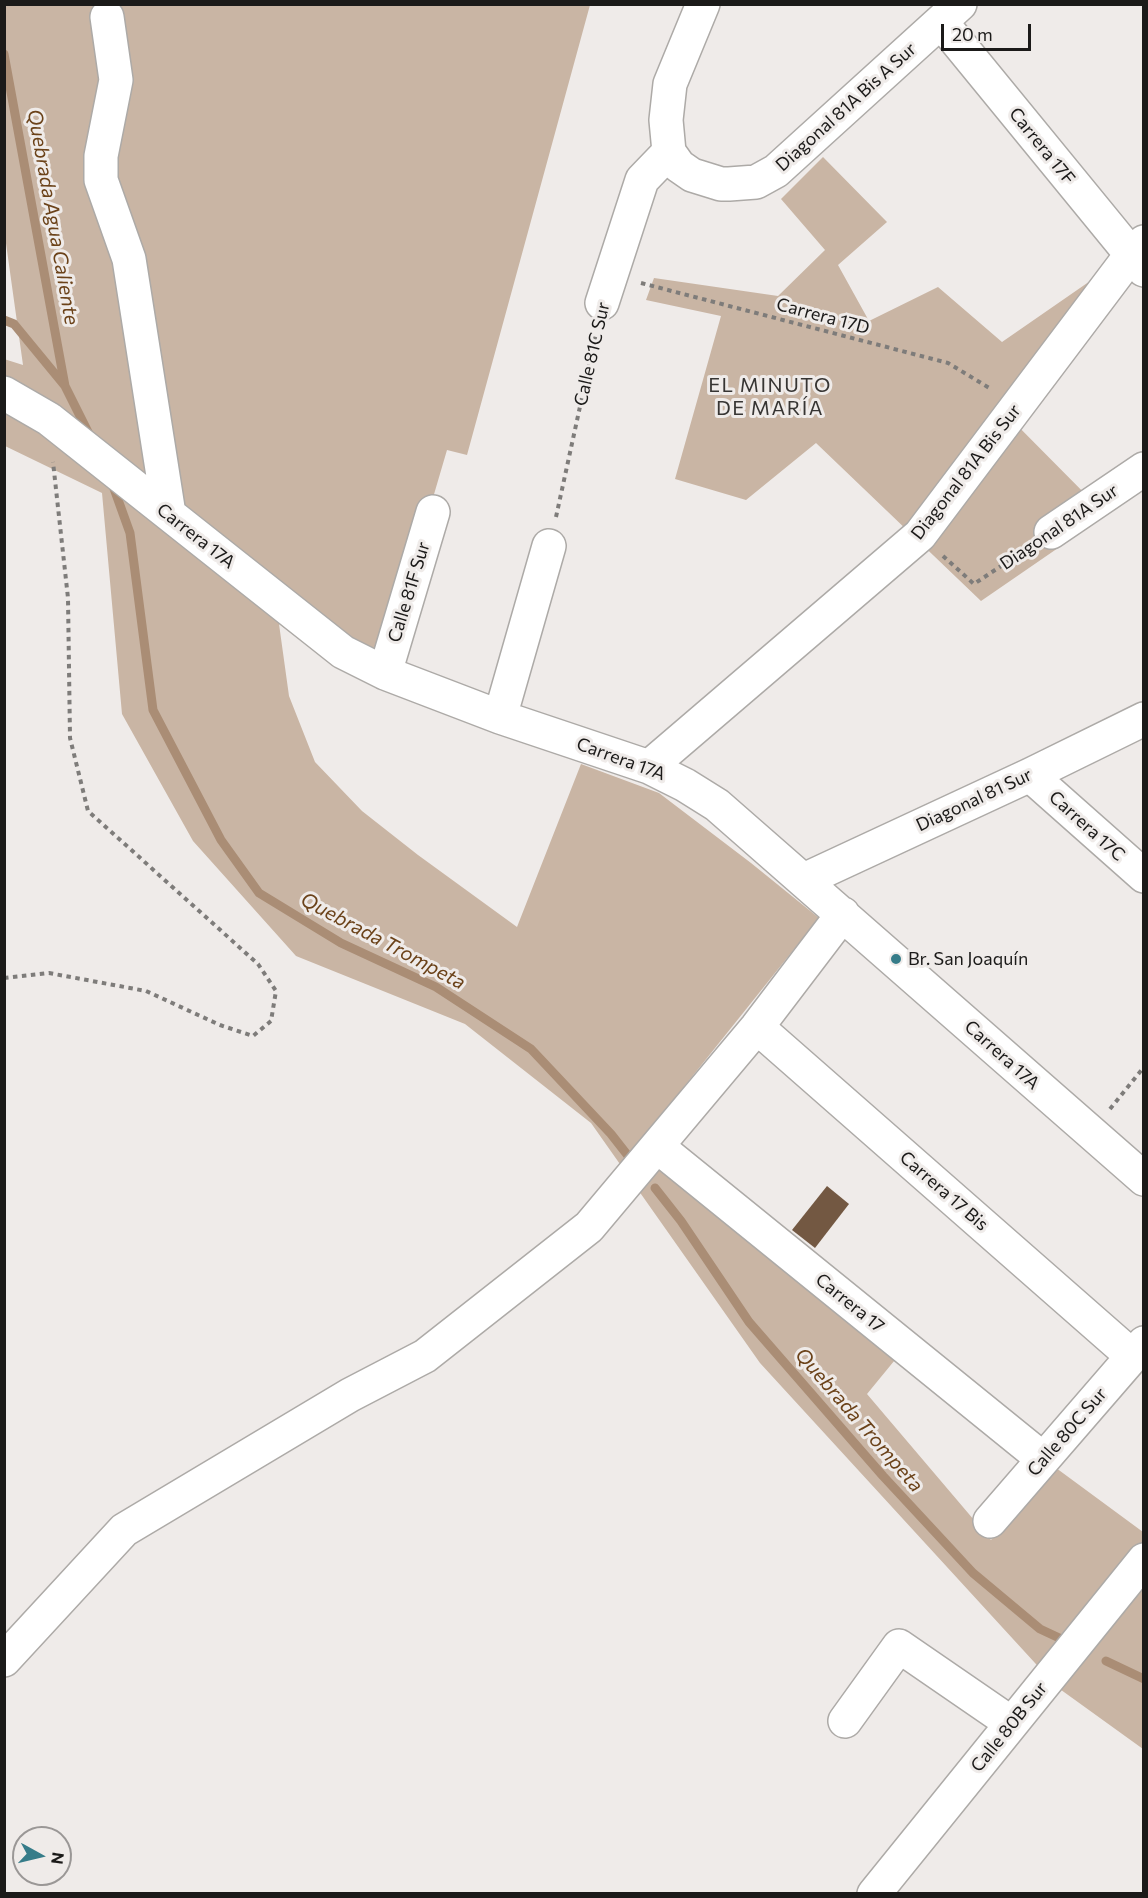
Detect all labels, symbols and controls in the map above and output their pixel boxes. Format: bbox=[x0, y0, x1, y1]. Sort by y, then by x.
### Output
scale bar bbox=[944, 12, 1034, 50]
text: 20 m bbox=[952, 23, 993, 45]
street label: Diagonal 81A Bis A Sur bbox=[771, 38, 921, 176]
street label: Carrera 17F bbox=[1004, 103, 1080, 189]
water label: Quebrada Agua Caliente bbox=[22, 107, 84, 327]
street label: Carrera 17D bbox=[774, 293, 872, 339]
street label: Calle 81C Sur bbox=[570, 300, 614, 408]
district label: EL MINUTO DE MARÍA bbox=[708, 373, 832, 420]
street label: Diagonal 81A Bis Sur bbox=[907, 400, 1025, 544]
street label: Diagonal 81A Sur bbox=[996, 480, 1122, 574]
street label: Carrera 17A bbox=[153, 499, 239, 573]
street label: Calle 81F Sur bbox=[383, 539, 435, 645]
street label: Carrera 17A bbox=[573, 733, 669, 785]
street label: Diagonal 81 Sur bbox=[913, 764, 1035, 836]
street label: Carrera 17C bbox=[1045, 786, 1129, 866]
water label: Quebrada Trompeta bbox=[297, 887, 469, 995]
place label: Br. San Joaquín bbox=[908, 948, 1028, 970]
marker: Br. San Joaquín bbox=[889, 952, 903, 966]
street label: Carrera 17A bbox=[960, 1016, 1044, 1094]
street label: Carrera 17 Bis bbox=[895, 1147, 993, 1235]
street label: Carrera 17 bbox=[811, 1269, 889, 1337]
water label: Quebrada Trompeta bbox=[790, 1343, 928, 1497]
street label: Calle 80C Sur bbox=[1023, 1383, 1111, 1481]
street label: Calle 80B Sur bbox=[966, 1678, 1052, 1776]
north arrow bbox=[12, 1826, 72, 1886]
text: N bbox=[48, 1851, 69, 1866]

